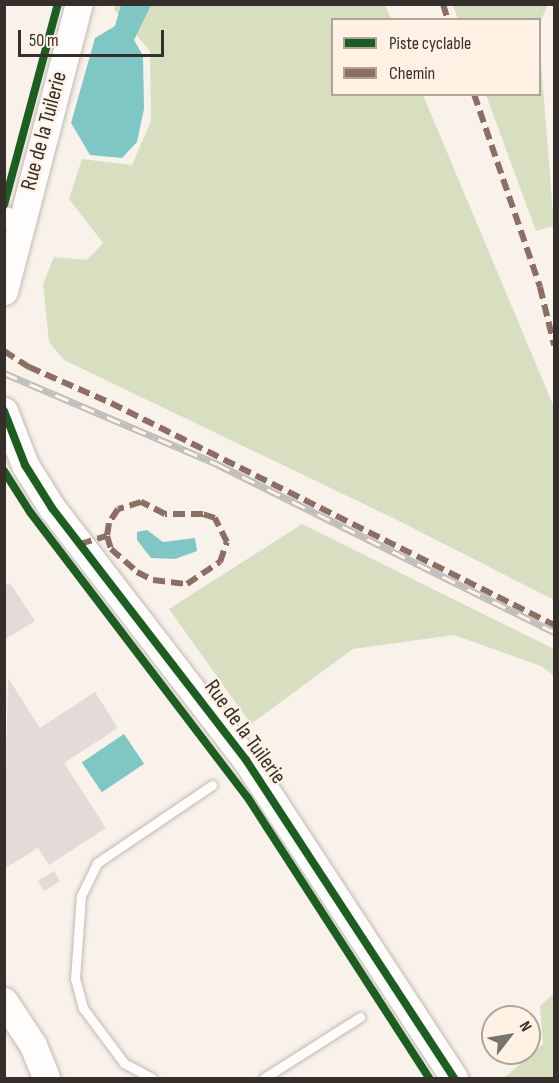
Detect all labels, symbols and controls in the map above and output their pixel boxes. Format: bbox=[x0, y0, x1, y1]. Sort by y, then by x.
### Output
scale bar bbox=[21, 18, 166, 56]
legend bbox=[331, 18, 541, 96]
text: 50 m bbox=[29, 30, 59, 51]
text: Piste cyclable bbox=[389, 33, 471, 54]
text: Chemin bbox=[389, 63, 435, 84]
street label: Rue de la Tuilerie bbox=[15, 69, 73, 193]
street label: Rue de la Tuilerie bbox=[198, 675, 292, 789]
north arrow bbox=[481, 1005, 541, 1065]
text: N bbox=[515, 1018, 535, 1035]

